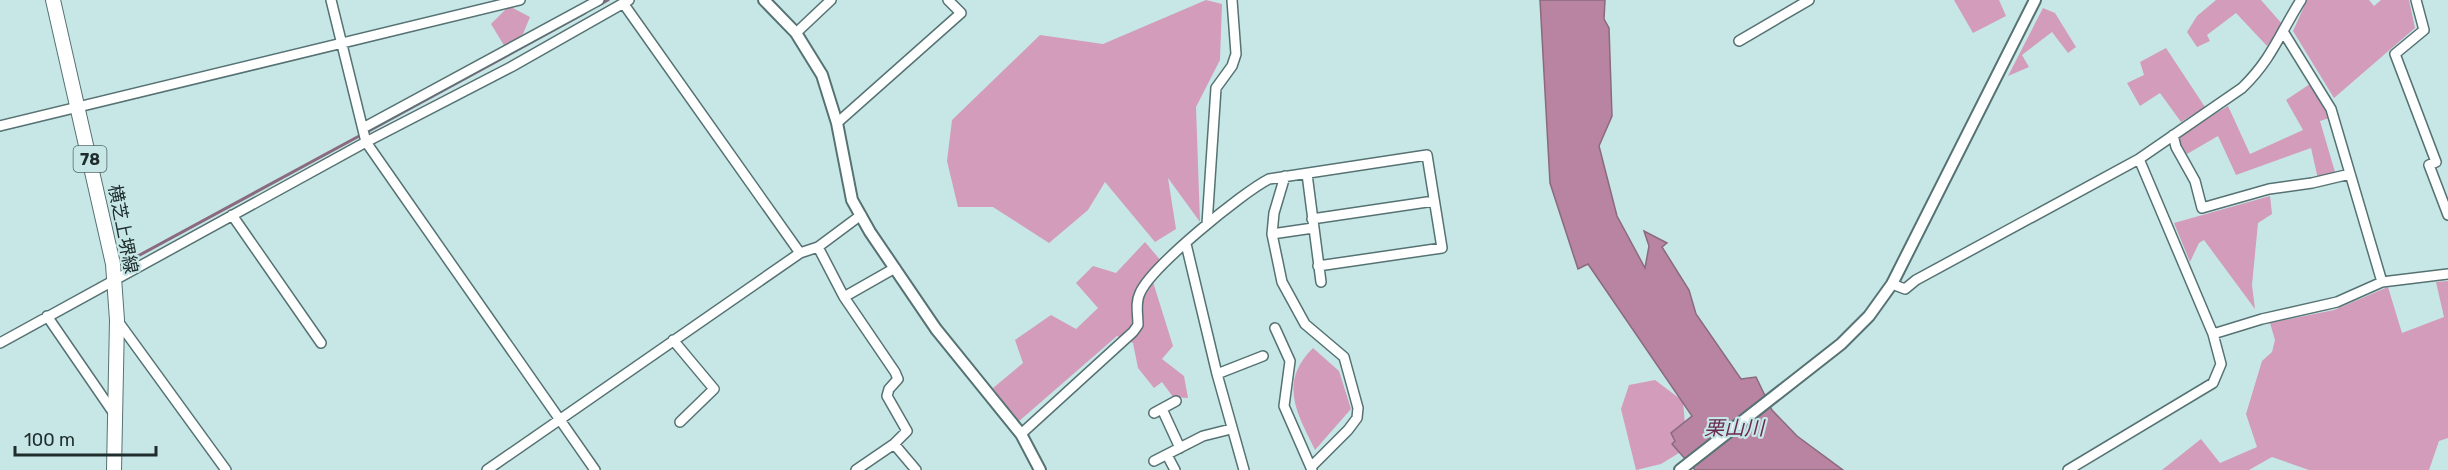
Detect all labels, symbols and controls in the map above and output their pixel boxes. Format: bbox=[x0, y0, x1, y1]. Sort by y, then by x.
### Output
road number: 78 bbox=[74, 146, 106, 172]
street label: 横芝上堺線 bbox=[104, 183, 142, 275]
water label: 栗山川 bbox=[1704, 416, 1766, 440]
scale bar bbox=[15, 419, 156, 457]
text: 100 m bbox=[24, 429, 75, 451]

